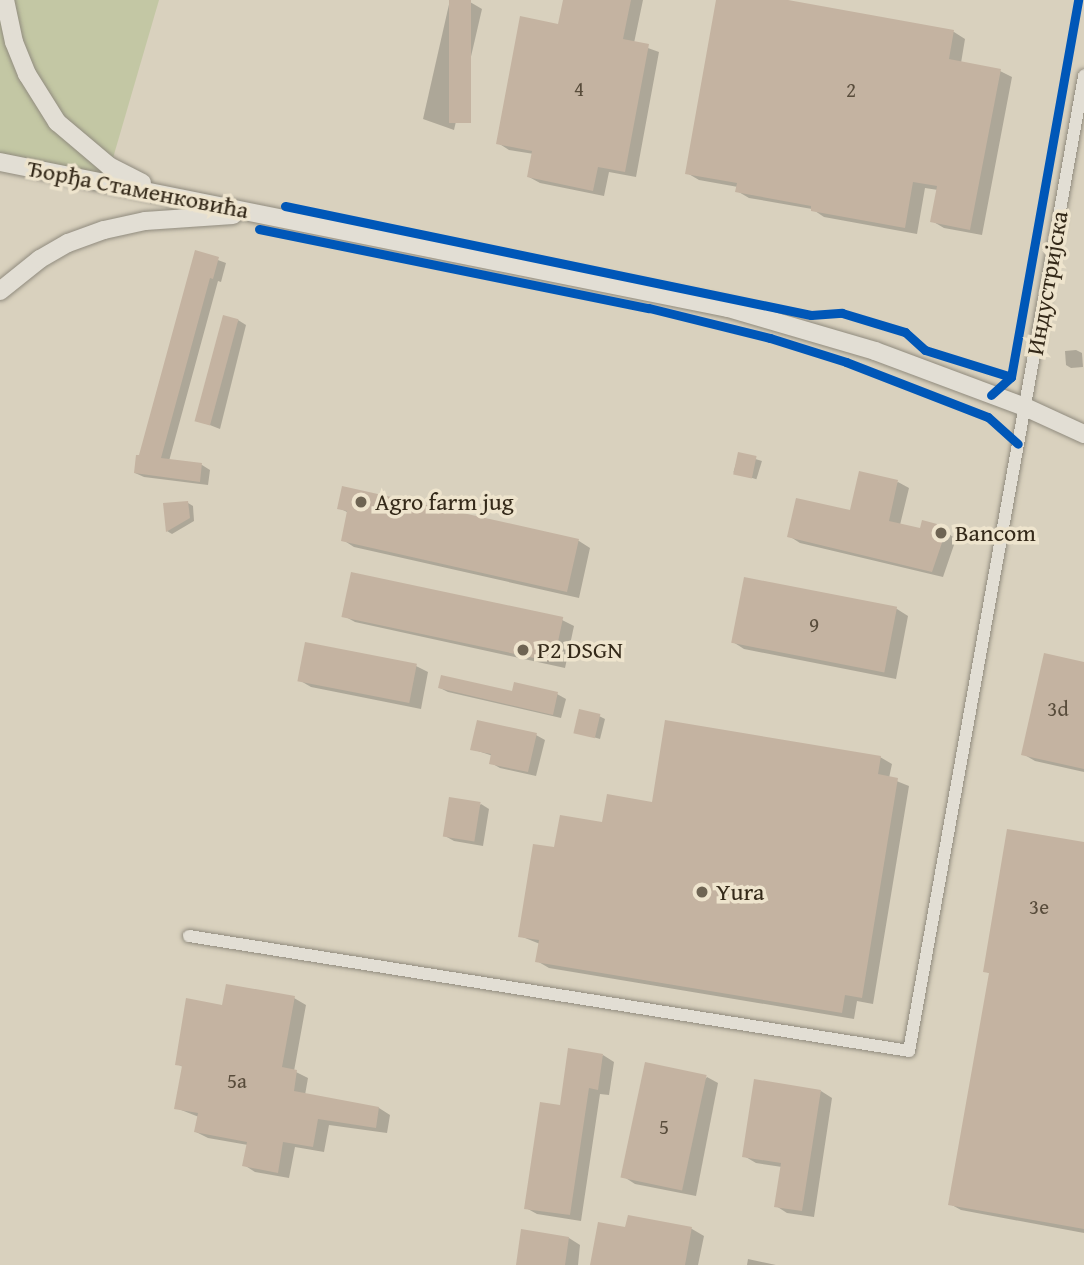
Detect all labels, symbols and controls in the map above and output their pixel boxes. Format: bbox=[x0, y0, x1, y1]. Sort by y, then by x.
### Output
house number: 4 bbox=[574, 76, 584, 102]
house number: 2 bbox=[846, 77, 856, 103]
street label: Ђорђа Стаменковића bbox=[25, 153, 251, 225]
street label: Индустријска bbox=[1020, 209, 1074, 357]
place label: Agro farm jug bbox=[375, 488, 514, 516]
marker: Agro farm jug bbox=[353, 494, 369, 510]
place label: Bancom bbox=[955, 519, 1036, 547]
marker: Bancom bbox=[933, 525, 949, 541]
house number: 9 bbox=[809, 612, 819, 638]
place label: P2 DSGN bbox=[537, 636, 623, 664]
marker: P2 DSGN bbox=[515, 642, 531, 658]
house number: 3d bbox=[1047, 696, 1069, 722]
place label: Yura bbox=[716, 878, 764, 906]
marker: Yura bbox=[694, 884, 710, 900]
house number: 3e bbox=[1029, 894, 1049, 920]
house number: 5a bbox=[227, 1068, 247, 1094]
house number: 5 bbox=[659, 1114, 669, 1140]

